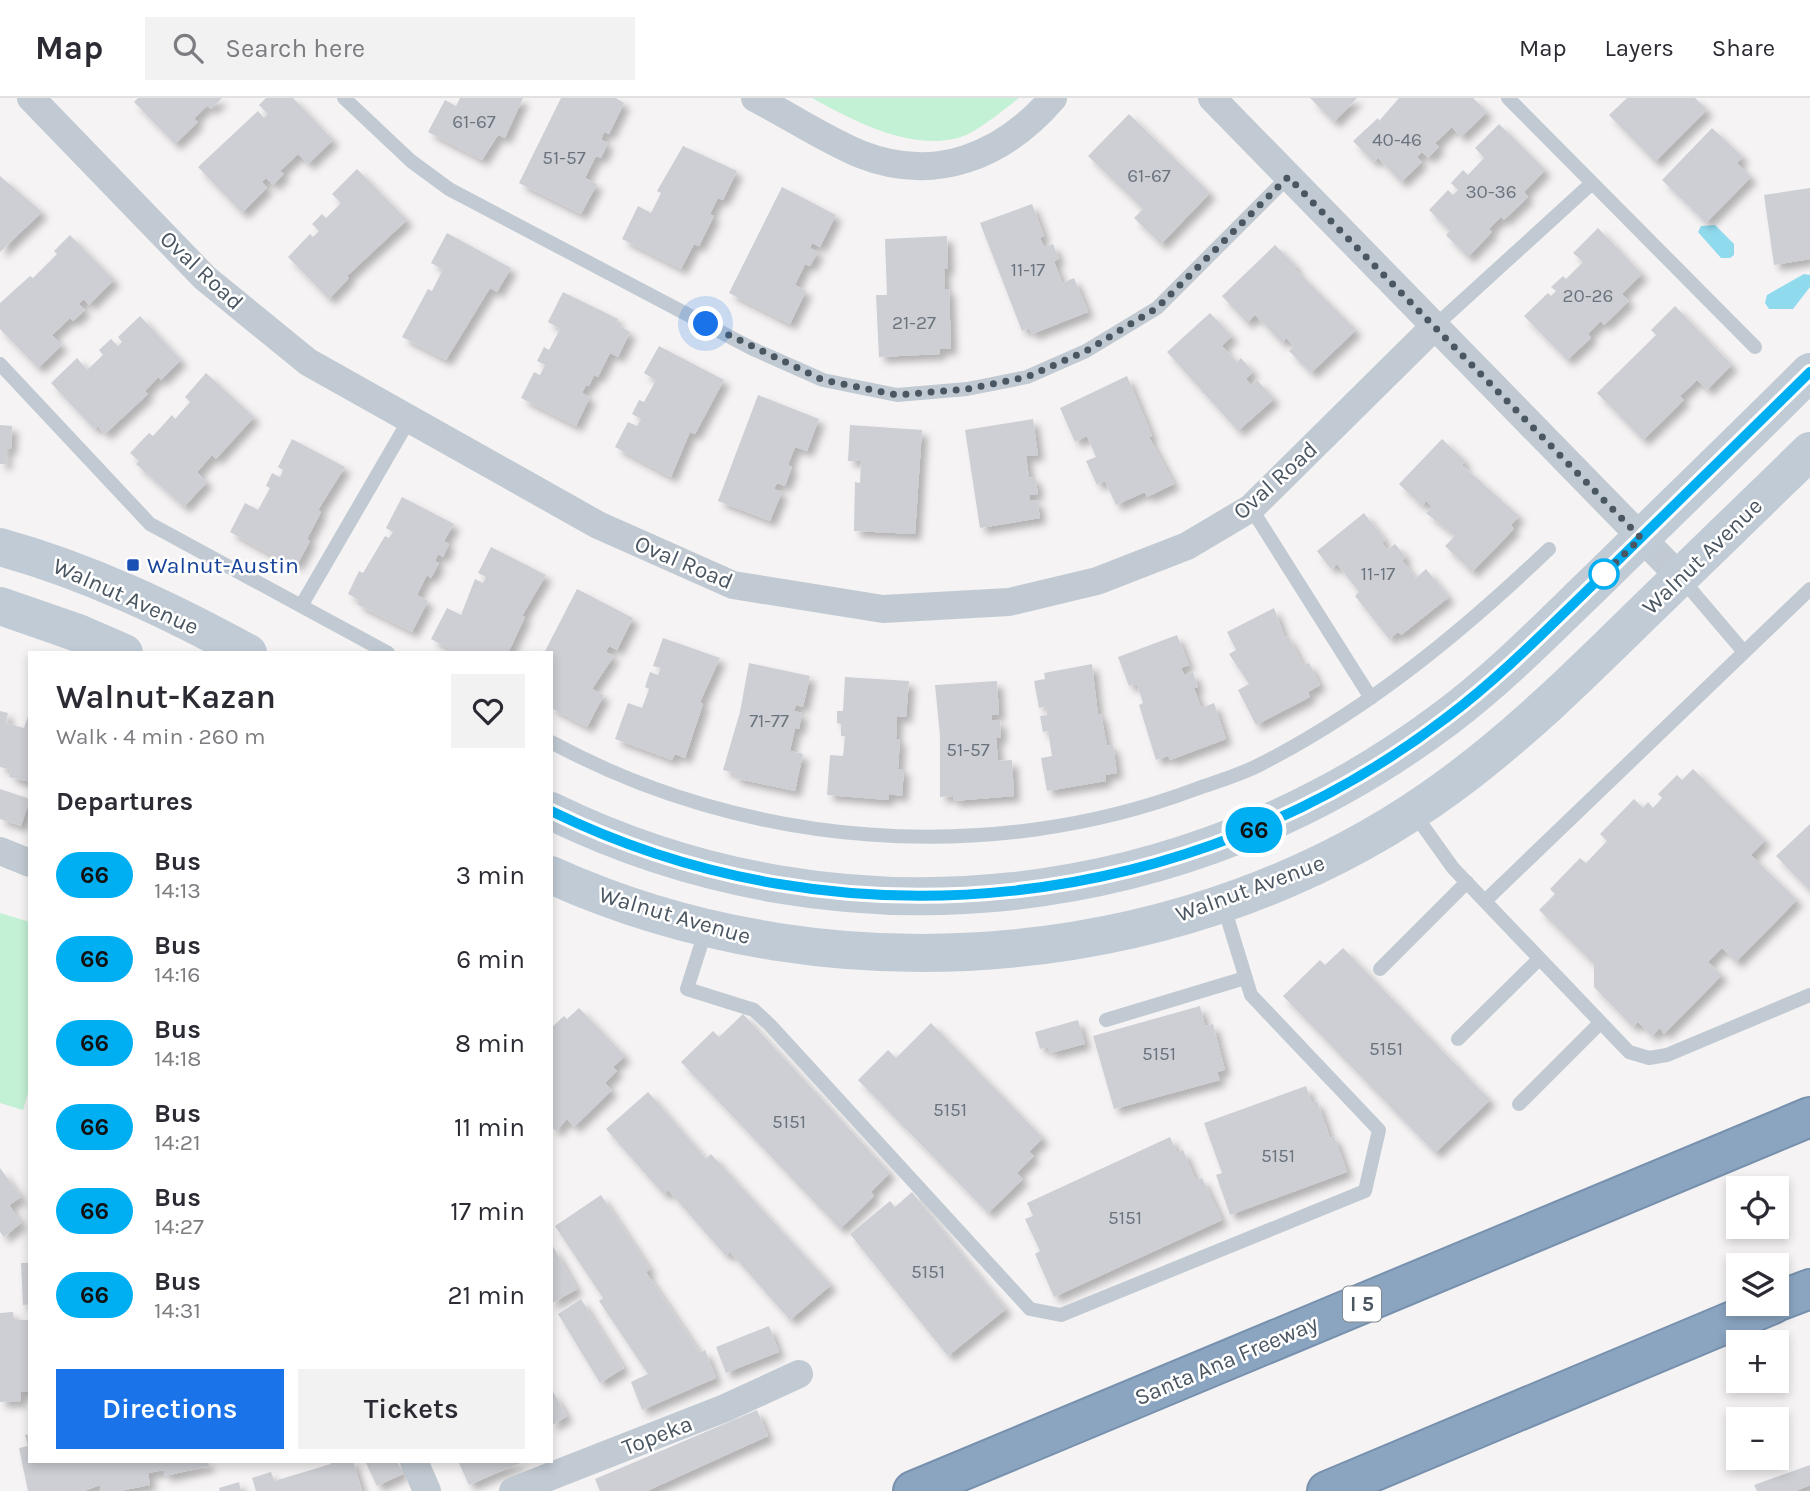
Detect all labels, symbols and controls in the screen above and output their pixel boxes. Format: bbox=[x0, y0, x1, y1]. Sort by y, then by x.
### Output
search box bbox=[145, 17, 635, 80]
text: Map bbox=[35, 29, 103, 67]
icon: search bbox=[169, 29, 207, 67]
text: Search here bbox=[225, 33, 365, 64]
text: Map bbox=[1519, 34, 1567, 62]
text: Layers bbox=[1605, 34, 1674, 62]
text: Share bbox=[1712, 34, 1775, 62]
house number: 61-67 bbox=[452, 111, 496, 133]
house number: 40-46 bbox=[1372, 129, 1422, 151]
house number: 51-57 bbox=[542, 147, 586, 169]
house number: 61-67 bbox=[1127, 165, 1171, 187]
house number: 30-36 bbox=[1465, 181, 1517, 203]
street label: Oval Road bbox=[154, 225, 249, 316]
house number: 11-17 bbox=[1011, 259, 1045, 281]
house number: 20-26 bbox=[1563, 285, 1613, 307]
your location bbox=[688, 306, 723, 341]
house number: 21-27 bbox=[892, 312, 936, 334]
street label: Oval Road bbox=[1228, 436, 1323, 525]
street label: Walnut Avenue bbox=[1637, 492, 1768, 620]
street label: Oval Road bbox=[631, 530, 737, 595]
street label: Walnut Avenue bbox=[49, 552, 203, 641]
place label: Walnut-Austin bbox=[147, 552, 299, 579]
marker: Walnut-Austin bbox=[125, 557, 141, 573]
unlabelled marker bbox=[1589, 559, 1619, 589]
house number: 11-17 bbox=[1361, 563, 1395, 585]
button: heart bbox=[451, 674, 525, 748]
text: Walnut-Kazan bbox=[56, 678, 276, 716]
house number: 71-77 bbox=[749, 710, 789, 732]
text: Walk · 4 min · 260 m bbox=[56, 723, 266, 750]
house number: 51-57 bbox=[946, 739, 990, 761]
text: Departures bbox=[56, 786, 193, 817]
line badge: 66 bbox=[1222, 807, 1286, 853]
text: 66 bbox=[1239, 816, 1269, 844]
text: Bus bbox=[154, 846, 201, 877]
street label: Walnut Avenue bbox=[1172, 849, 1328, 928]
text: 3 min bbox=[456, 860, 525, 891]
text: 66 bbox=[80, 861, 109, 889]
text: 14:13 bbox=[154, 877, 201, 904]
street label: Walnut Avenue bbox=[596, 881, 754, 950]
text: Bus bbox=[154, 930, 201, 961]
text: 6 min bbox=[456, 944, 525, 975]
text: 66 bbox=[80, 945, 109, 973]
text: 14:16 bbox=[154, 961, 201, 988]
text: Bus bbox=[154, 1014, 201, 1045]
text: 8 min bbox=[455, 1028, 525, 1059]
text: 66 bbox=[80, 1029, 109, 1057]
house number: 5151 bbox=[1369, 1038, 1403, 1060]
house number: 5151 bbox=[1142, 1043, 1176, 1065]
text: 14:18 bbox=[154, 1045, 201, 1072]
text: Bus bbox=[154, 1098, 201, 1129]
house number: 5151 bbox=[933, 1099, 967, 1121]
house number: 5151 bbox=[772, 1111, 806, 1133]
text: 11 min bbox=[454, 1112, 525, 1143]
text: 66 bbox=[80, 1113, 109, 1141]
text: 14:21 bbox=[154, 1129, 201, 1156]
house number: 5151 bbox=[1261, 1145, 1295, 1167]
map controls bbox=[1726, 1176, 1789, 1470]
button: locate bbox=[1726, 1176, 1789, 1239]
text: Bus bbox=[154, 1182, 201, 1213]
text: 17 min bbox=[450, 1196, 525, 1227]
text: 66 bbox=[80, 1197, 109, 1225]
house number: 5151 bbox=[1108, 1207, 1142, 1229]
text: 14:27 bbox=[154, 1213, 204, 1240]
button: layers bbox=[1726, 1253, 1789, 1316]
house number: 5151 bbox=[911, 1261, 945, 1283]
text: Bus bbox=[154, 1266, 201, 1297]
text: 21 min bbox=[447, 1280, 525, 1311]
text: 66 bbox=[80, 1281, 109, 1309]
road number: I 5 bbox=[1343, 1286, 1381, 1322]
text: 14:31 bbox=[154, 1297, 201, 1324]
street label: Santa Ana Freeway bbox=[1131, 1310, 1322, 1411]
button: + bbox=[1726, 1330, 1789, 1393]
button: Directions bbox=[56, 1369, 284, 1449]
button: Tickets bbox=[298, 1369, 525, 1449]
button: − bbox=[1726, 1407, 1789, 1470]
street label: Topeka bbox=[618, 1410, 696, 1461]

